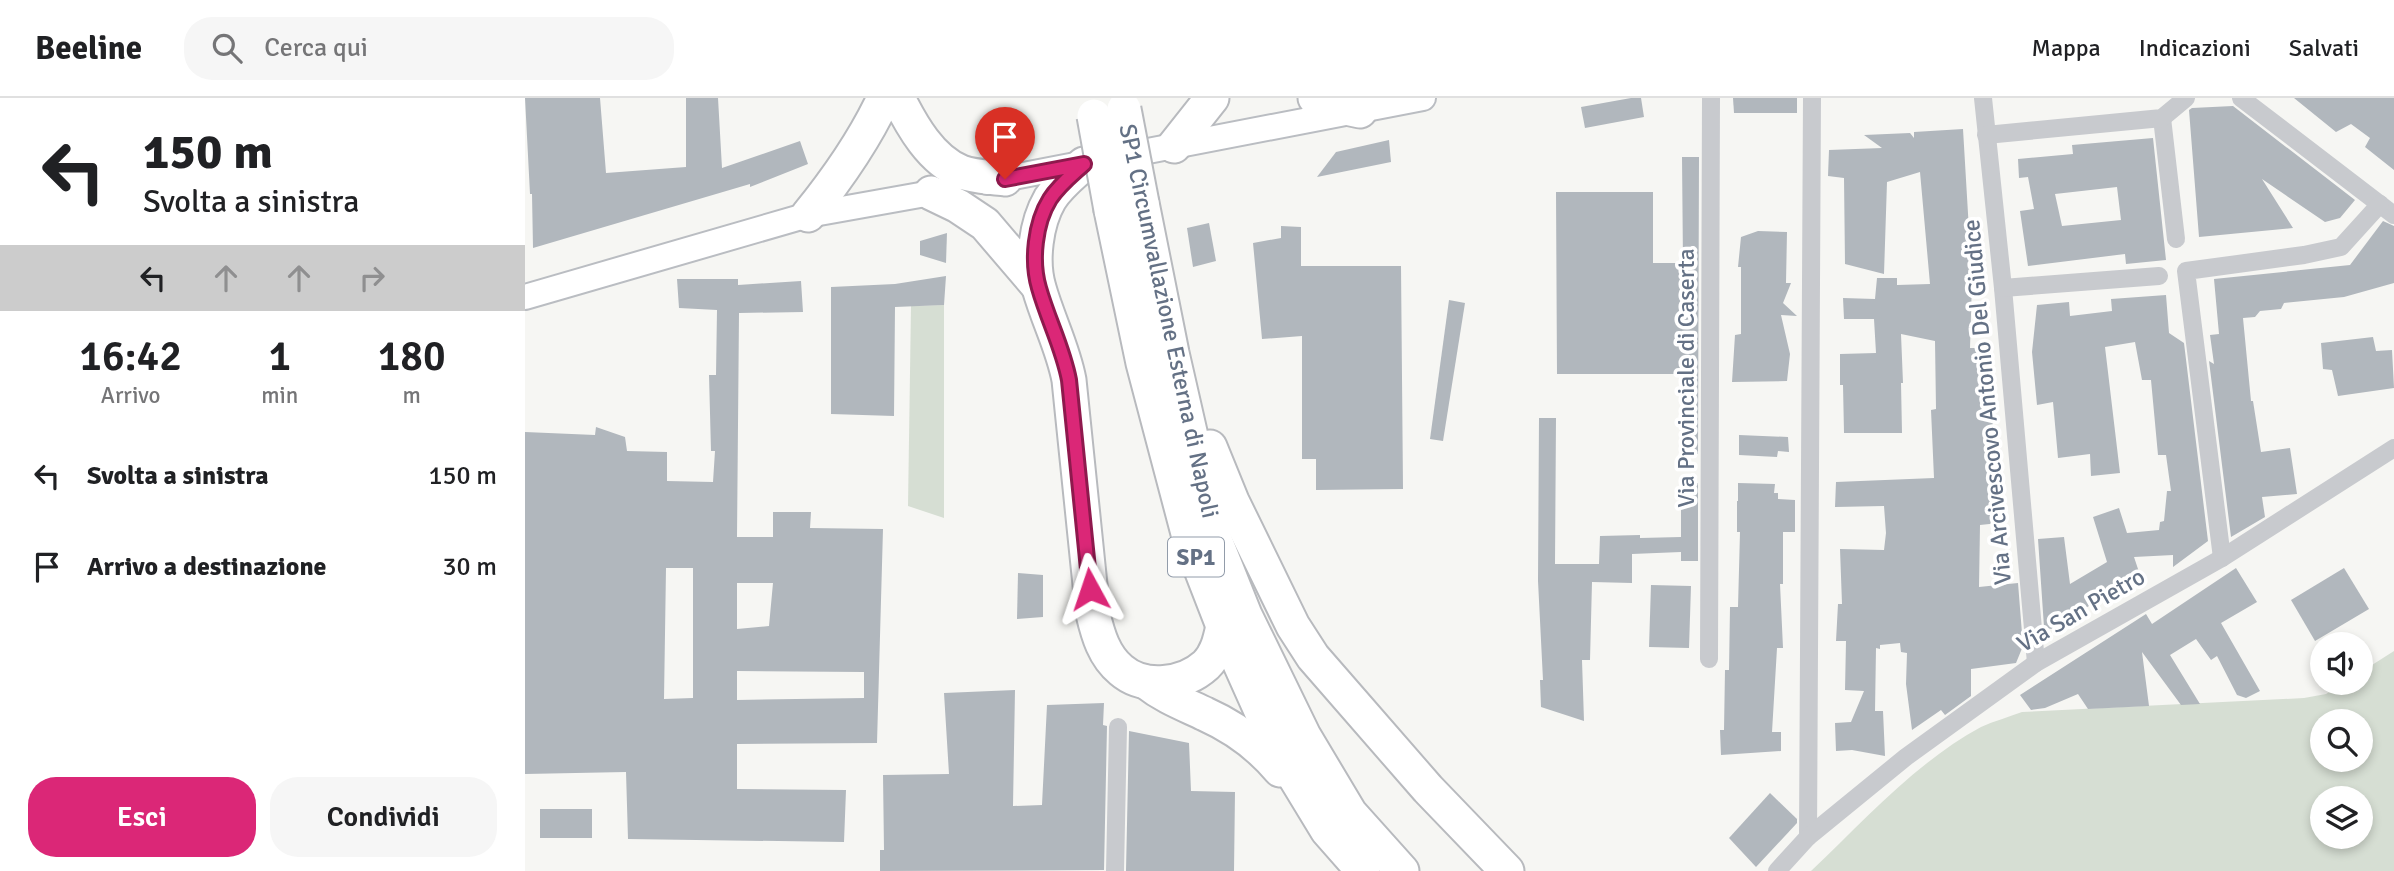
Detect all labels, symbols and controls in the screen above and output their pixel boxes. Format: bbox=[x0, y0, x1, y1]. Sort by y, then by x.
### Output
search box bbox=[184, 17, 674, 80]
text: Beeline bbox=[35, 28, 142, 69]
icon: search bbox=[208, 29, 246, 67]
text: Cerca qui bbox=[264, 32, 368, 64]
text: Mappa bbox=[2032, 33, 2101, 63]
text: Indicazioni bbox=[2139, 33, 2251, 63]
text: Salvati bbox=[2289, 33, 2359, 63]
pin bbox=[975, 107, 1035, 179]
icon: arrive bbox=[986, 118, 1024, 156]
street label: SP1 Circumvallazione Esterna di Napoli bbox=[1113, 121, 1225, 521]
text: 150 m bbox=[143, 122, 273, 182]
icon: left bbox=[28, 126, 119, 217]
text: Svolta a sinistra bbox=[143, 182, 359, 221]
street label: Via Arcivescovo Antonio Del Giudice bbox=[1956, 218, 2018, 586]
street label: Via Provinciale di Caserta bbox=[1671, 248, 1701, 508]
icon: left bbox=[134, 259, 172, 297]
icon: ahead bbox=[207, 259, 245, 297]
icon: ahead bbox=[280, 259, 318, 297]
icon: right bbox=[353, 259, 391, 297]
text: 16:42 bbox=[79, 331, 182, 382]
text: 1 bbox=[268, 331, 291, 382]
text: 180 bbox=[378, 331, 446, 382]
text: Arrivo bbox=[101, 381, 160, 410]
text: min bbox=[261, 381, 298, 410]
text: m bbox=[402, 381, 421, 410]
icon: left bbox=[28, 457, 66, 495]
text: Svolta a sinistra bbox=[87, 460, 269, 492]
text: 150 m bbox=[428, 460, 497, 492]
road number: SP1 bbox=[1168, 538, 1224, 576]
icon: arrive bbox=[28, 548, 66, 586]
text: Arrivo a destinazione bbox=[87, 551, 327, 583]
text: 30 m bbox=[442, 551, 497, 583]
position arrow bbox=[1053, 552, 1127, 626]
street label: Via San Pietro bbox=[2012, 561, 2150, 659]
map controls bbox=[2310, 632, 2373, 849]
button: sound bbox=[2310, 632, 2373, 695]
button: search bbox=[2310, 709, 2373, 772]
button: Esci bbox=[28, 777, 256, 857]
button: Condividi bbox=[270, 777, 497, 857]
button: layers bbox=[2310, 786, 2373, 849]

